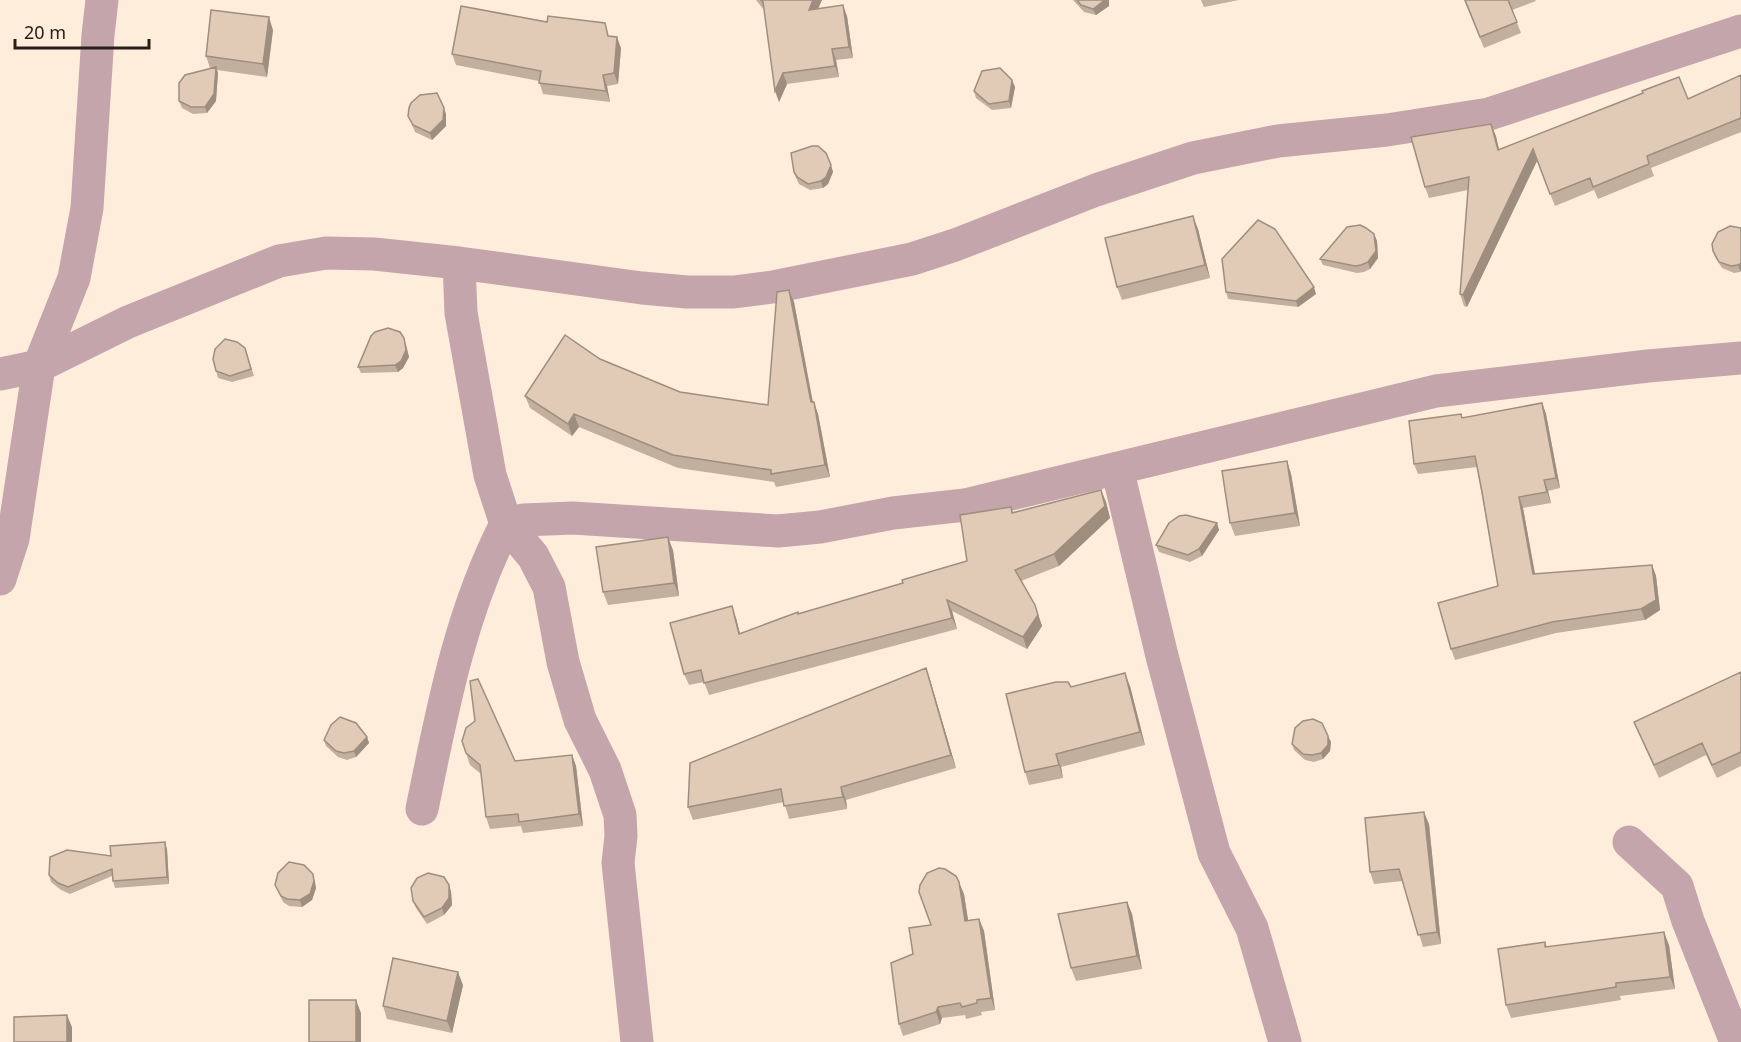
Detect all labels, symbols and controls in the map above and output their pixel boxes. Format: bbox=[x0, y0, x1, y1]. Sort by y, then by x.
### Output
scale bar bbox=[15, 12, 148, 50]
text: 20 m bbox=[24, 20, 66, 44]

